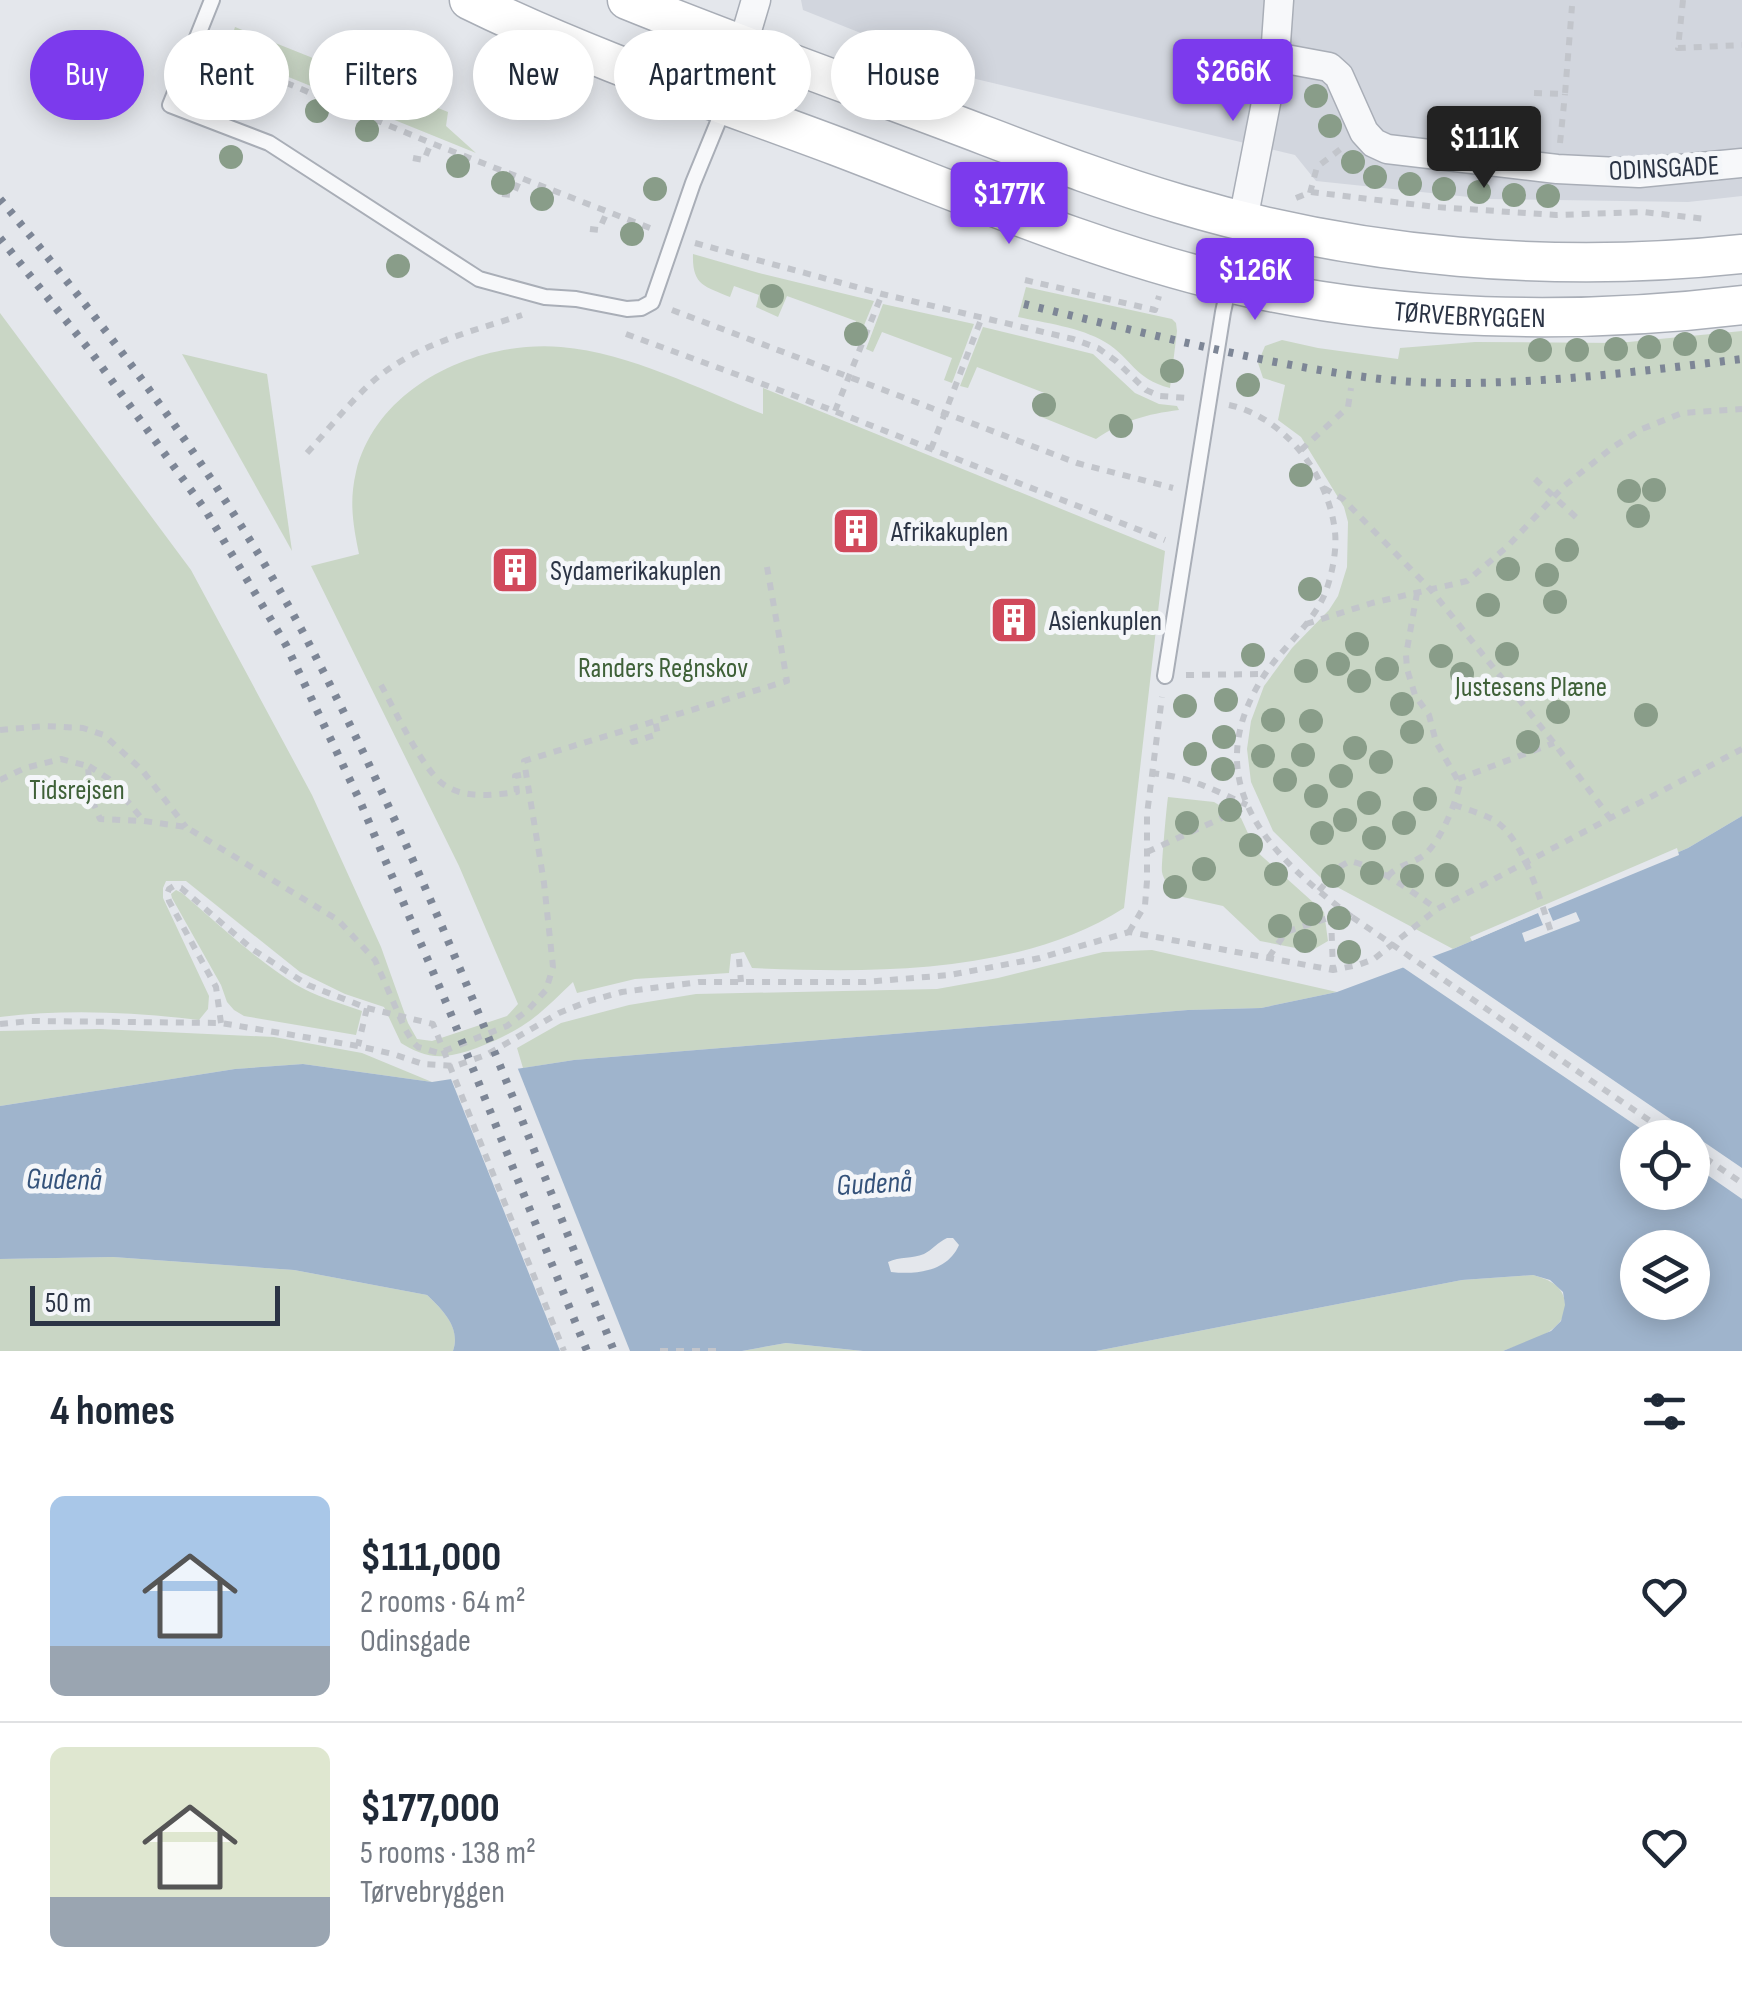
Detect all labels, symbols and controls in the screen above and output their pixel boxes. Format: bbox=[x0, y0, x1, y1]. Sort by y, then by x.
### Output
chip: Buy bbox=[30, 30, 144, 120]
chip: Rent bbox=[164, 30, 289, 120]
chip: Filters bbox=[309, 30, 453, 120]
chip: New bbox=[473, 30, 594, 120]
chip: Apartment bbox=[614, 30, 811, 120]
chip: House bbox=[831, 30, 975, 120]
pin: $266K bbox=[1163, 39, 1303, 124]
text: $266K bbox=[1195, 52, 1271, 91]
pin: $111K bbox=[1414, 106, 1554, 191]
text: $111K bbox=[1449, 119, 1519, 158]
street label: ODINSGADE bbox=[1608, 149, 1720, 188]
pin: $177K bbox=[939, 162, 1079, 247]
text: $177K bbox=[973, 175, 1045, 214]
pin: $126K bbox=[1185, 238, 1325, 323]
text: $126K bbox=[1218, 251, 1292, 290]
street label: TØRVEBRYGGEN bbox=[1392, 295, 1546, 335]
building icon: Afrikakuplen bbox=[830, 505, 882, 557]
place label: Afrikakuplen bbox=[890, 516, 1008, 549]
building icon: Sydamerikakuplen bbox=[489, 544, 541, 596]
place label: Sydamerikakuplen bbox=[550, 555, 721, 588]
building icon: Asienkuplen bbox=[988, 594, 1040, 646]
place label: Asienkuplen bbox=[1048, 605, 1162, 638]
park label: Randers Regnskov bbox=[578, 652, 748, 685]
park label: Justesens Plæne bbox=[1454, 671, 1607, 704]
park label: Tidsrejsen bbox=[29, 774, 125, 807]
map controls bbox=[1620, 1120, 1710, 1320]
button: locate bbox=[1620, 1120, 1710, 1210]
water label: Gudenå bbox=[26, 1161, 102, 1199]
water label: Gudenå bbox=[835, 1164, 913, 1204]
button: layers bbox=[1620, 1230, 1710, 1320]
scale bar bbox=[30, 1281, 280, 1326]
text: 50 m bbox=[45, 1287, 91, 1320]
icon: filters bbox=[1637, 1384, 1692, 1439]
text: 4 homes bbox=[50, 1386, 175, 1437]
text: $111,000 bbox=[360, 1532, 501, 1583]
icon: home bbox=[130, 1536, 250, 1656]
icon: heart bbox=[1637, 1569, 1692, 1624]
text: 2 rooms · 64 m² bbox=[360, 1583, 526, 1622]
text: Odinsgade bbox=[360, 1622, 471, 1661]
text: $177,000 bbox=[360, 1783, 500, 1834]
icon: home bbox=[130, 1787, 250, 1907]
icon: heart bbox=[1637, 1820, 1692, 1875]
text: 5 rooms · 138 m² bbox=[360, 1834, 536, 1873]
text: Tørvebryggen bbox=[360, 1873, 505, 1912]

